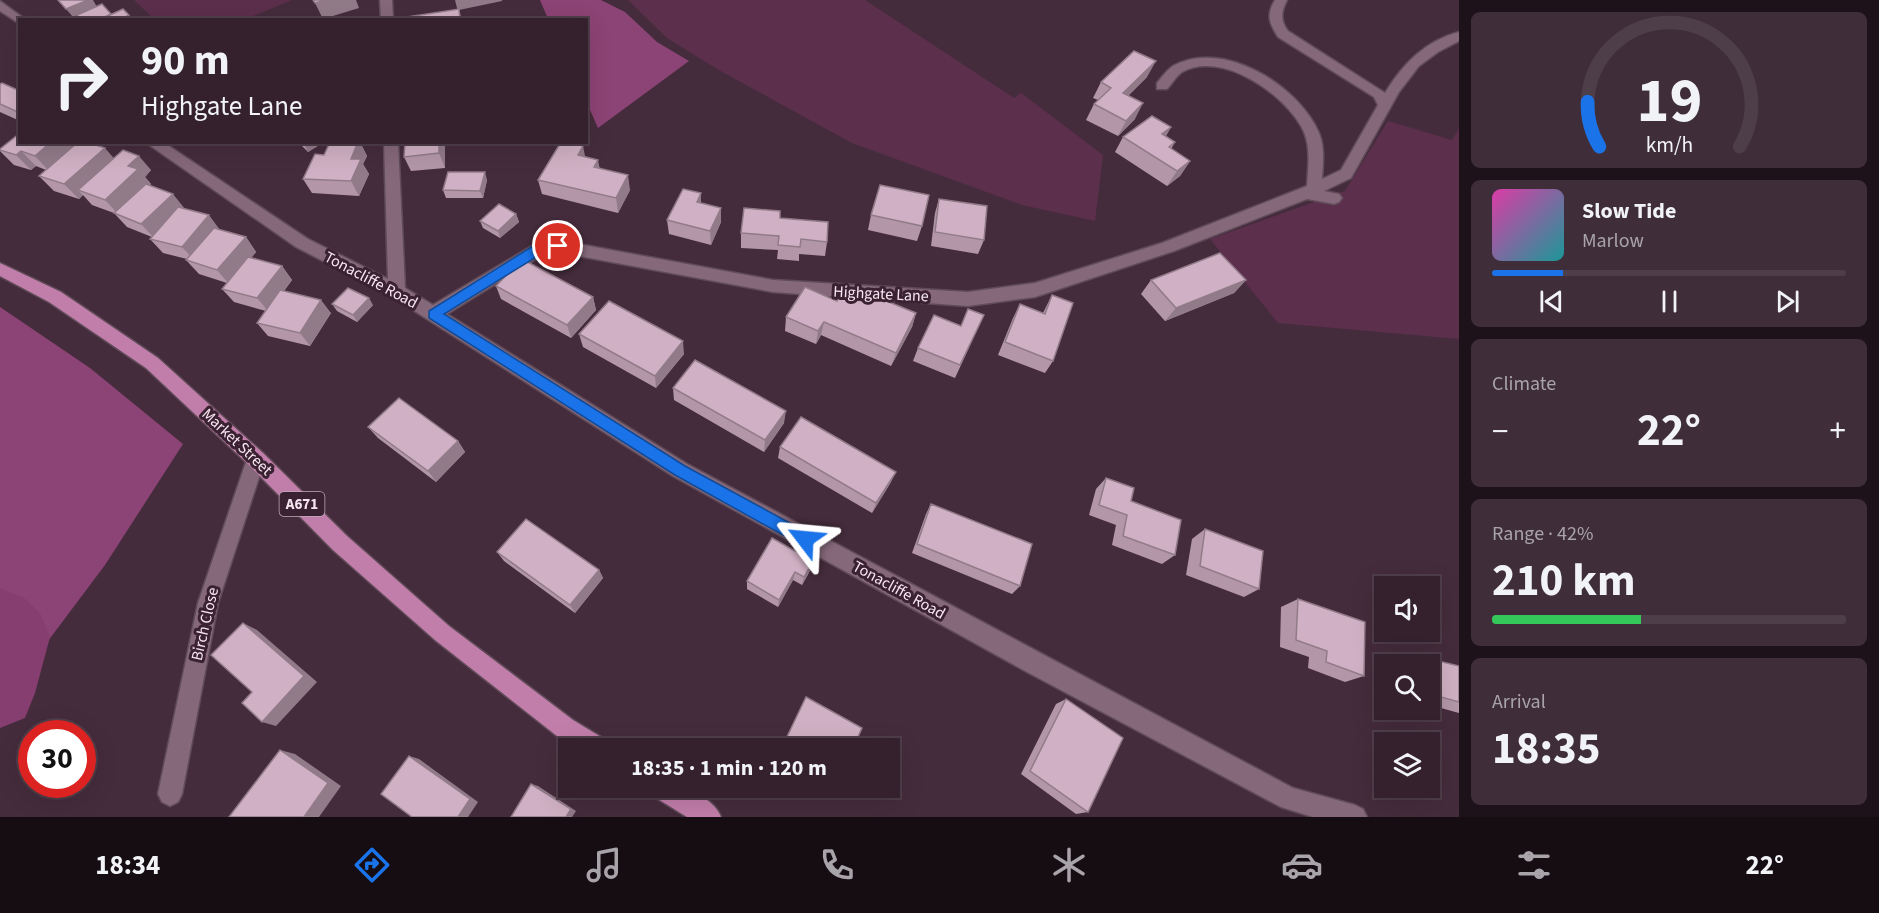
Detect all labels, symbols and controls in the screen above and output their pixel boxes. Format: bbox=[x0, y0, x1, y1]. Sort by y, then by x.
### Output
text: 90 m bbox=[141, 31, 230, 91]
icon: right bbox=[42, 42, 120, 120]
text: 19 bbox=[1636, 57, 1702, 146]
text: Highgate Lane bbox=[141, 87, 302, 126]
text: km/h bbox=[1645, 130, 1693, 161]
text: Slow Tide bbox=[1582, 195, 1676, 227]
pin bbox=[532, 220, 583, 271]
text: Marlow bbox=[1582, 227, 1644, 255]
icon: arrive bbox=[541, 229, 574, 262]
street label: Tonacliffe Road bbox=[320, 246, 422, 314]
street label: Highgate Lane bbox=[833, 281, 929, 307]
icon: previous bbox=[1535, 285, 1568, 318]
icon: pause bbox=[1653, 285, 1686, 318]
icon: next bbox=[1771, 285, 1804, 318]
text: Climate bbox=[1492, 370, 1556, 398]
text: 22° bbox=[1637, 399, 1701, 463]
street label: Market Street bbox=[197, 403, 278, 481]
text: − bbox=[1492, 408, 1508, 455]
text: + bbox=[1830, 408, 1846, 455]
road number: A671 bbox=[280, 492, 324, 516]
position arrow bbox=[773, 507, 837, 571]
text: Range · 42% bbox=[1492, 520, 1593, 548]
text: 210 km bbox=[1492, 549, 1636, 613]
street label: Tonacliffe Road bbox=[849, 555, 949, 625]
map controls bbox=[1374, 576, 1440, 798]
button: sound bbox=[1374, 576, 1440, 642]
street label: Birch Close bbox=[186, 585, 224, 663]
button: search bbox=[1374, 654, 1440, 720]
text: Arrival bbox=[1492, 688, 1546, 716]
text: 18:35 bbox=[1492, 717, 1601, 781]
speed limit sign: 30 bbox=[18, 720, 96, 798]
button: layers bbox=[1374, 732, 1440, 798]
text: 18:35 · 1 min · 120 m bbox=[631, 752, 827, 784]
icon: directions bbox=[351, 844, 393, 886]
icon: music bbox=[583, 844, 625, 886]
icon: phone bbox=[816, 844, 858, 886]
icon: climate bbox=[1048, 844, 1090, 886]
icon: car bbox=[1281, 844, 1323, 886]
icon: filters bbox=[1513, 844, 1555, 886]
text: 18:34 bbox=[95, 846, 160, 885]
text: 22° bbox=[1745, 846, 1784, 885]

